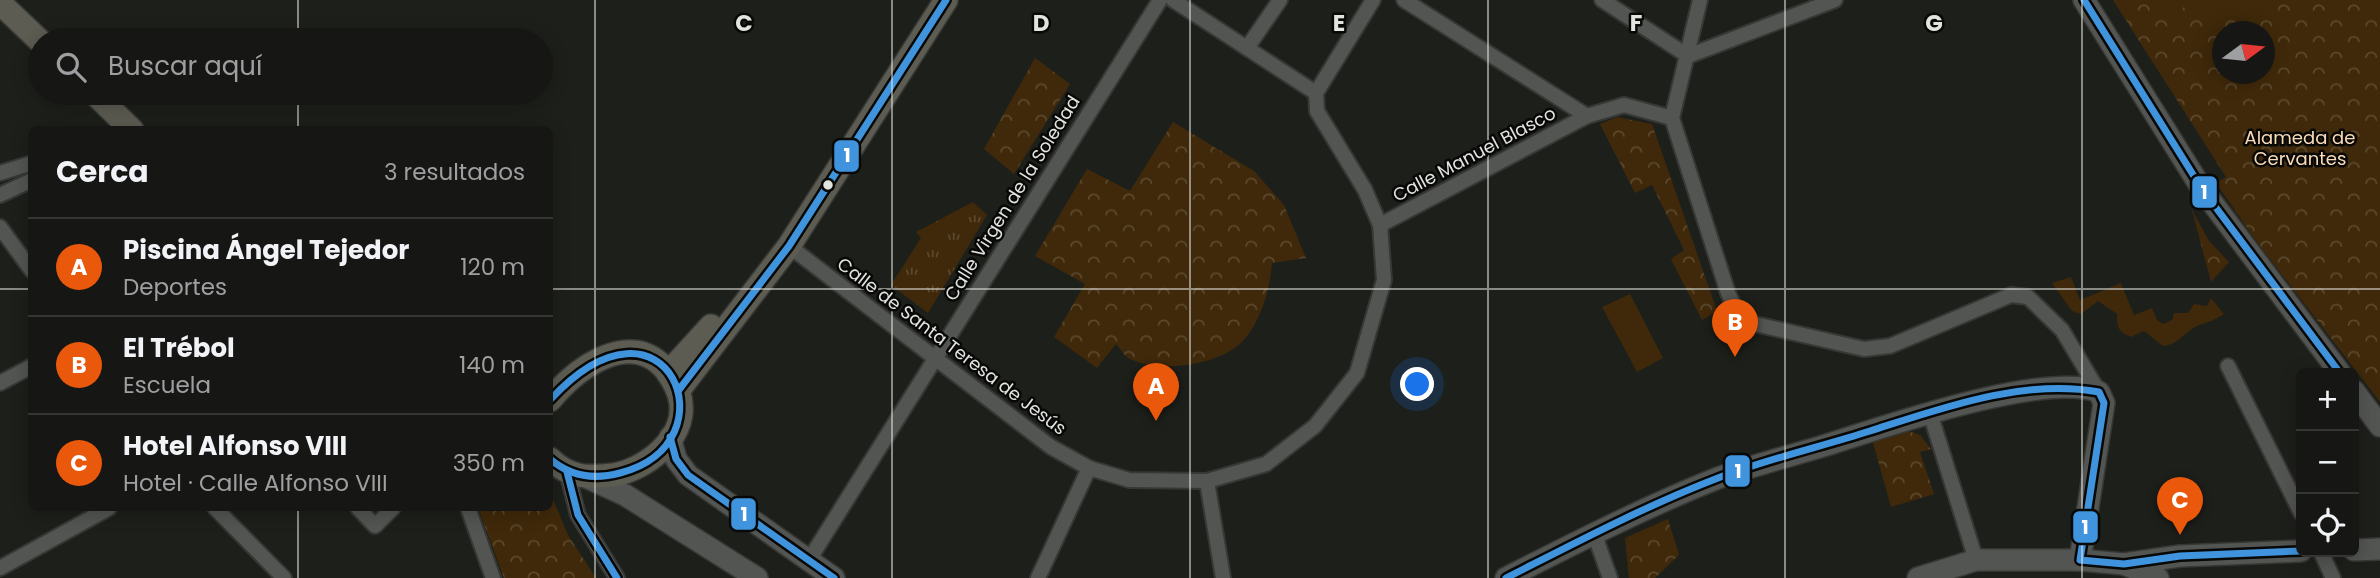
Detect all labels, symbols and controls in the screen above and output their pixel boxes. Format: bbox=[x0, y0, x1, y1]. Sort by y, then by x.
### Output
text: C bbox=[735, 7, 753, 39]
text: D bbox=[1033, 7, 1049, 39]
text: E bbox=[1333, 7, 1345, 39]
text: F bbox=[1630, 7, 1642, 39]
text: G bbox=[1925, 7, 1943, 39]
north arrow bbox=[2212, 21, 2275, 84]
search box bbox=[28, 28, 553, 105]
icon: search bbox=[52, 48, 90, 86]
text: Buscar aquí bbox=[108, 48, 262, 84]
street label: Calle Virgen de la Soledad bbox=[938, 91, 1086, 305]
street label: Calle Manuel Blasco bbox=[1388, 100, 1560, 208]
park label: Alameda de Cervantes bbox=[2245, 125, 2355, 171]
line badge: 1 bbox=[833, 139, 860, 173]
text: 1 bbox=[843, 142, 851, 169]
text: Cerca bbox=[56, 150, 149, 193]
text: 3 resultados bbox=[384, 156, 525, 188]
line badge: 1 bbox=[2191, 175, 2218, 209]
unlabelled marker bbox=[821, 178, 835, 192]
text: 1 bbox=[2200, 179, 2208, 206]
text: Piscina Ángel Tejedor bbox=[123, 232, 409, 268]
text: A bbox=[71, 251, 87, 283]
text: 120 m bbox=[460, 251, 525, 283]
street label: Calle de Santa Teresa de Jesús bbox=[832, 251, 1072, 441]
text: Deportes bbox=[123, 271, 227, 303]
pin: B bbox=[1712, 299, 1758, 357]
text: El Trébol bbox=[123, 330, 235, 366]
text: B bbox=[71, 349, 87, 381]
text: 140 m bbox=[459, 349, 525, 381]
pin: A bbox=[1133, 363, 1179, 421]
your location bbox=[1400, 367, 1434, 401]
map controls bbox=[2296, 368, 2359, 557]
button: + bbox=[2296, 368, 2359, 431]
text: Escuela bbox=[123, 369, 211, 401]
text: Hotel Alfonso VIII bbox=[123, 428, 347, 464]
button: − bbox=[2296, 431, 2359, 494]
text: C bbox=[70, 447, 88, 479]
text: 350 m bbox=[453, 447, 525, 479]
line badge: 1 bbox=[1724, 454, 1751, 488]
text: 1 bbox=[1734, 458, 1742, 485]
text: Hotel · Calle Alfonso VIII bbox=[123, 467, 388, 499]
pin: C bbox=[2157, 477, 2203, 535]
button: locate bbox=[2296, 494, 2359, 557]
line badge: 1 bbox=[730, 497, 757, 531]
text: 1 bbox=[740, 501, 748, 528]
line badge: 1 bbox=[2072, 510, 2099, 544]
text: 1 bbox=[2081, 514, 2089, 541]

